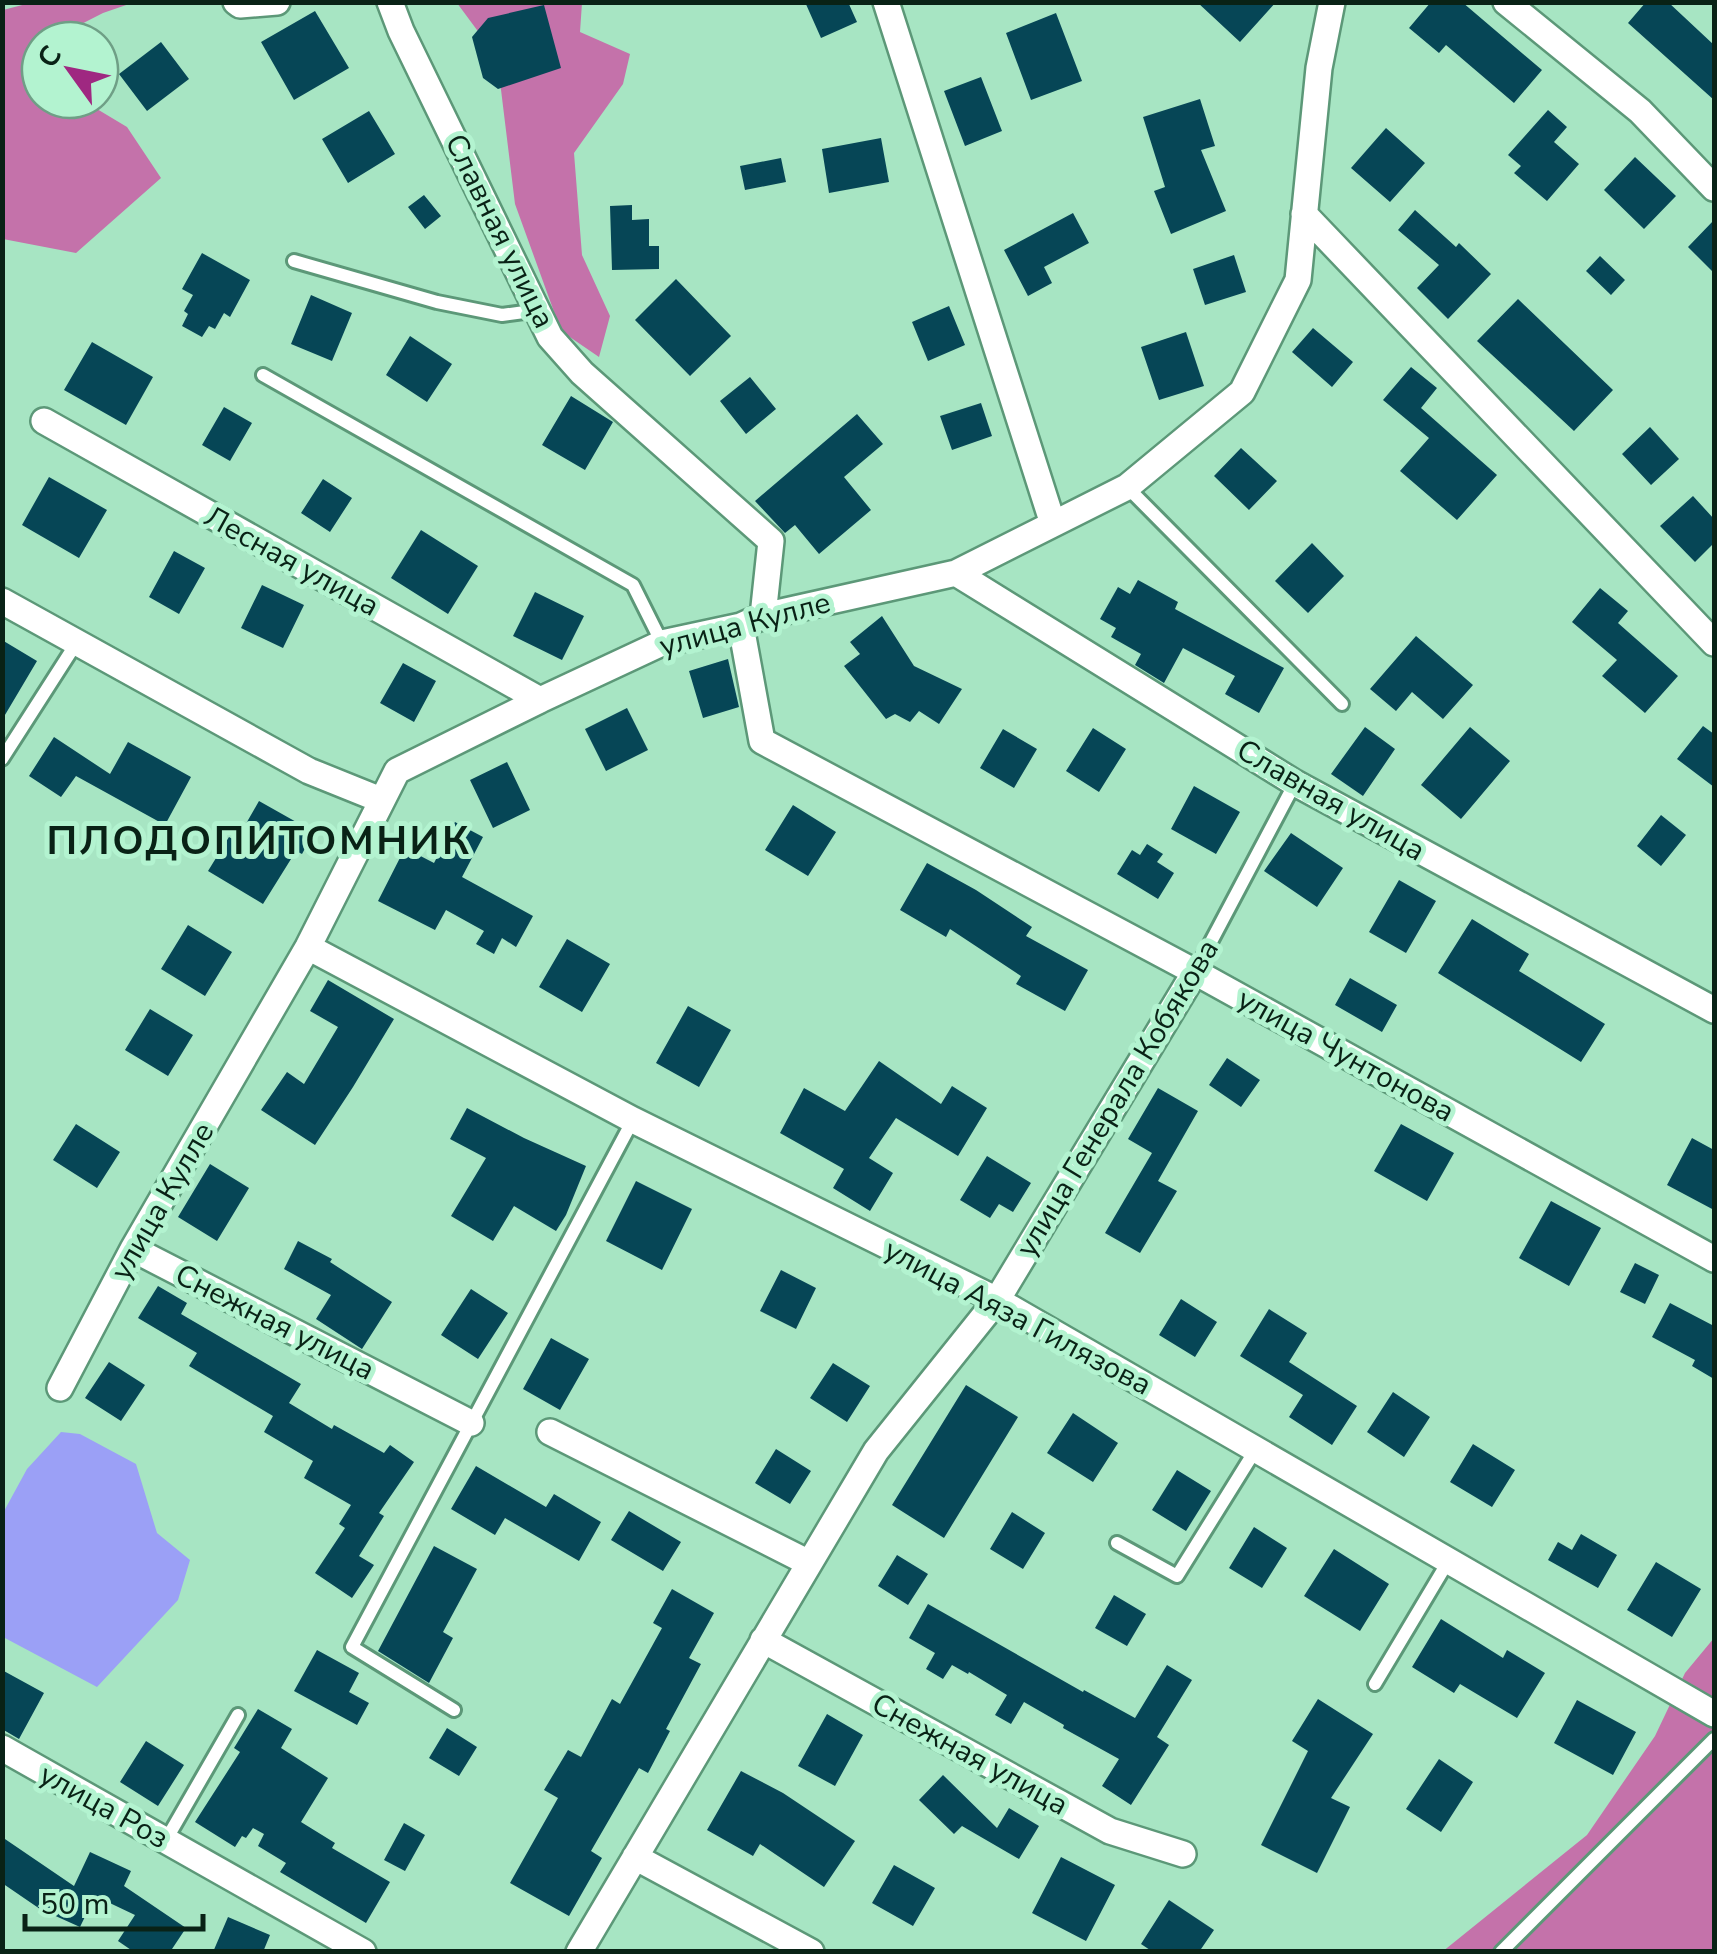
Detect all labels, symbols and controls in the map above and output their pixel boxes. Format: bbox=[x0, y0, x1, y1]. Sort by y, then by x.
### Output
north arrow bbox=[20, 20, 120, 120]
text: С bbox=[29, 39, 71, 75]
street label: Славная улица bbox=[435, 127, 564, 335]
street label: Лесная улица bbox=[197, 496, 387, 626]
street label: улица Кулле bbox=[655, 582, 835, 667]
street label: Славная улица bbox=[1229, 730, 1433, 871]
district label: ПЛОДОПИТОМНИК bbox=[46, 814, 472, 868]
street label: улица Генерала Кобякова bbox=[1006, 932, 1229, 1265]
street label: улица Чунтонова bbox=[1230, 979, 1462, 1132]
street label: улица Кулле bbox=[101, 1115, 224, 1287]
street label: улица Аяза Гилязова bbox=[877, 1230, 1159, 1405]
street label: Снежная улица bbox=[168, 1254, 382, 1390]
street label: Снежная улица bbox=[864, 1683, 1075, 1825]
street label: улица Роз bbox=[32, 1754, 176, 1859]
scale bar bbox=[25, 1869, 202, 1931]
text: 50 m bbox=[40, 1884, 109, 1925]

